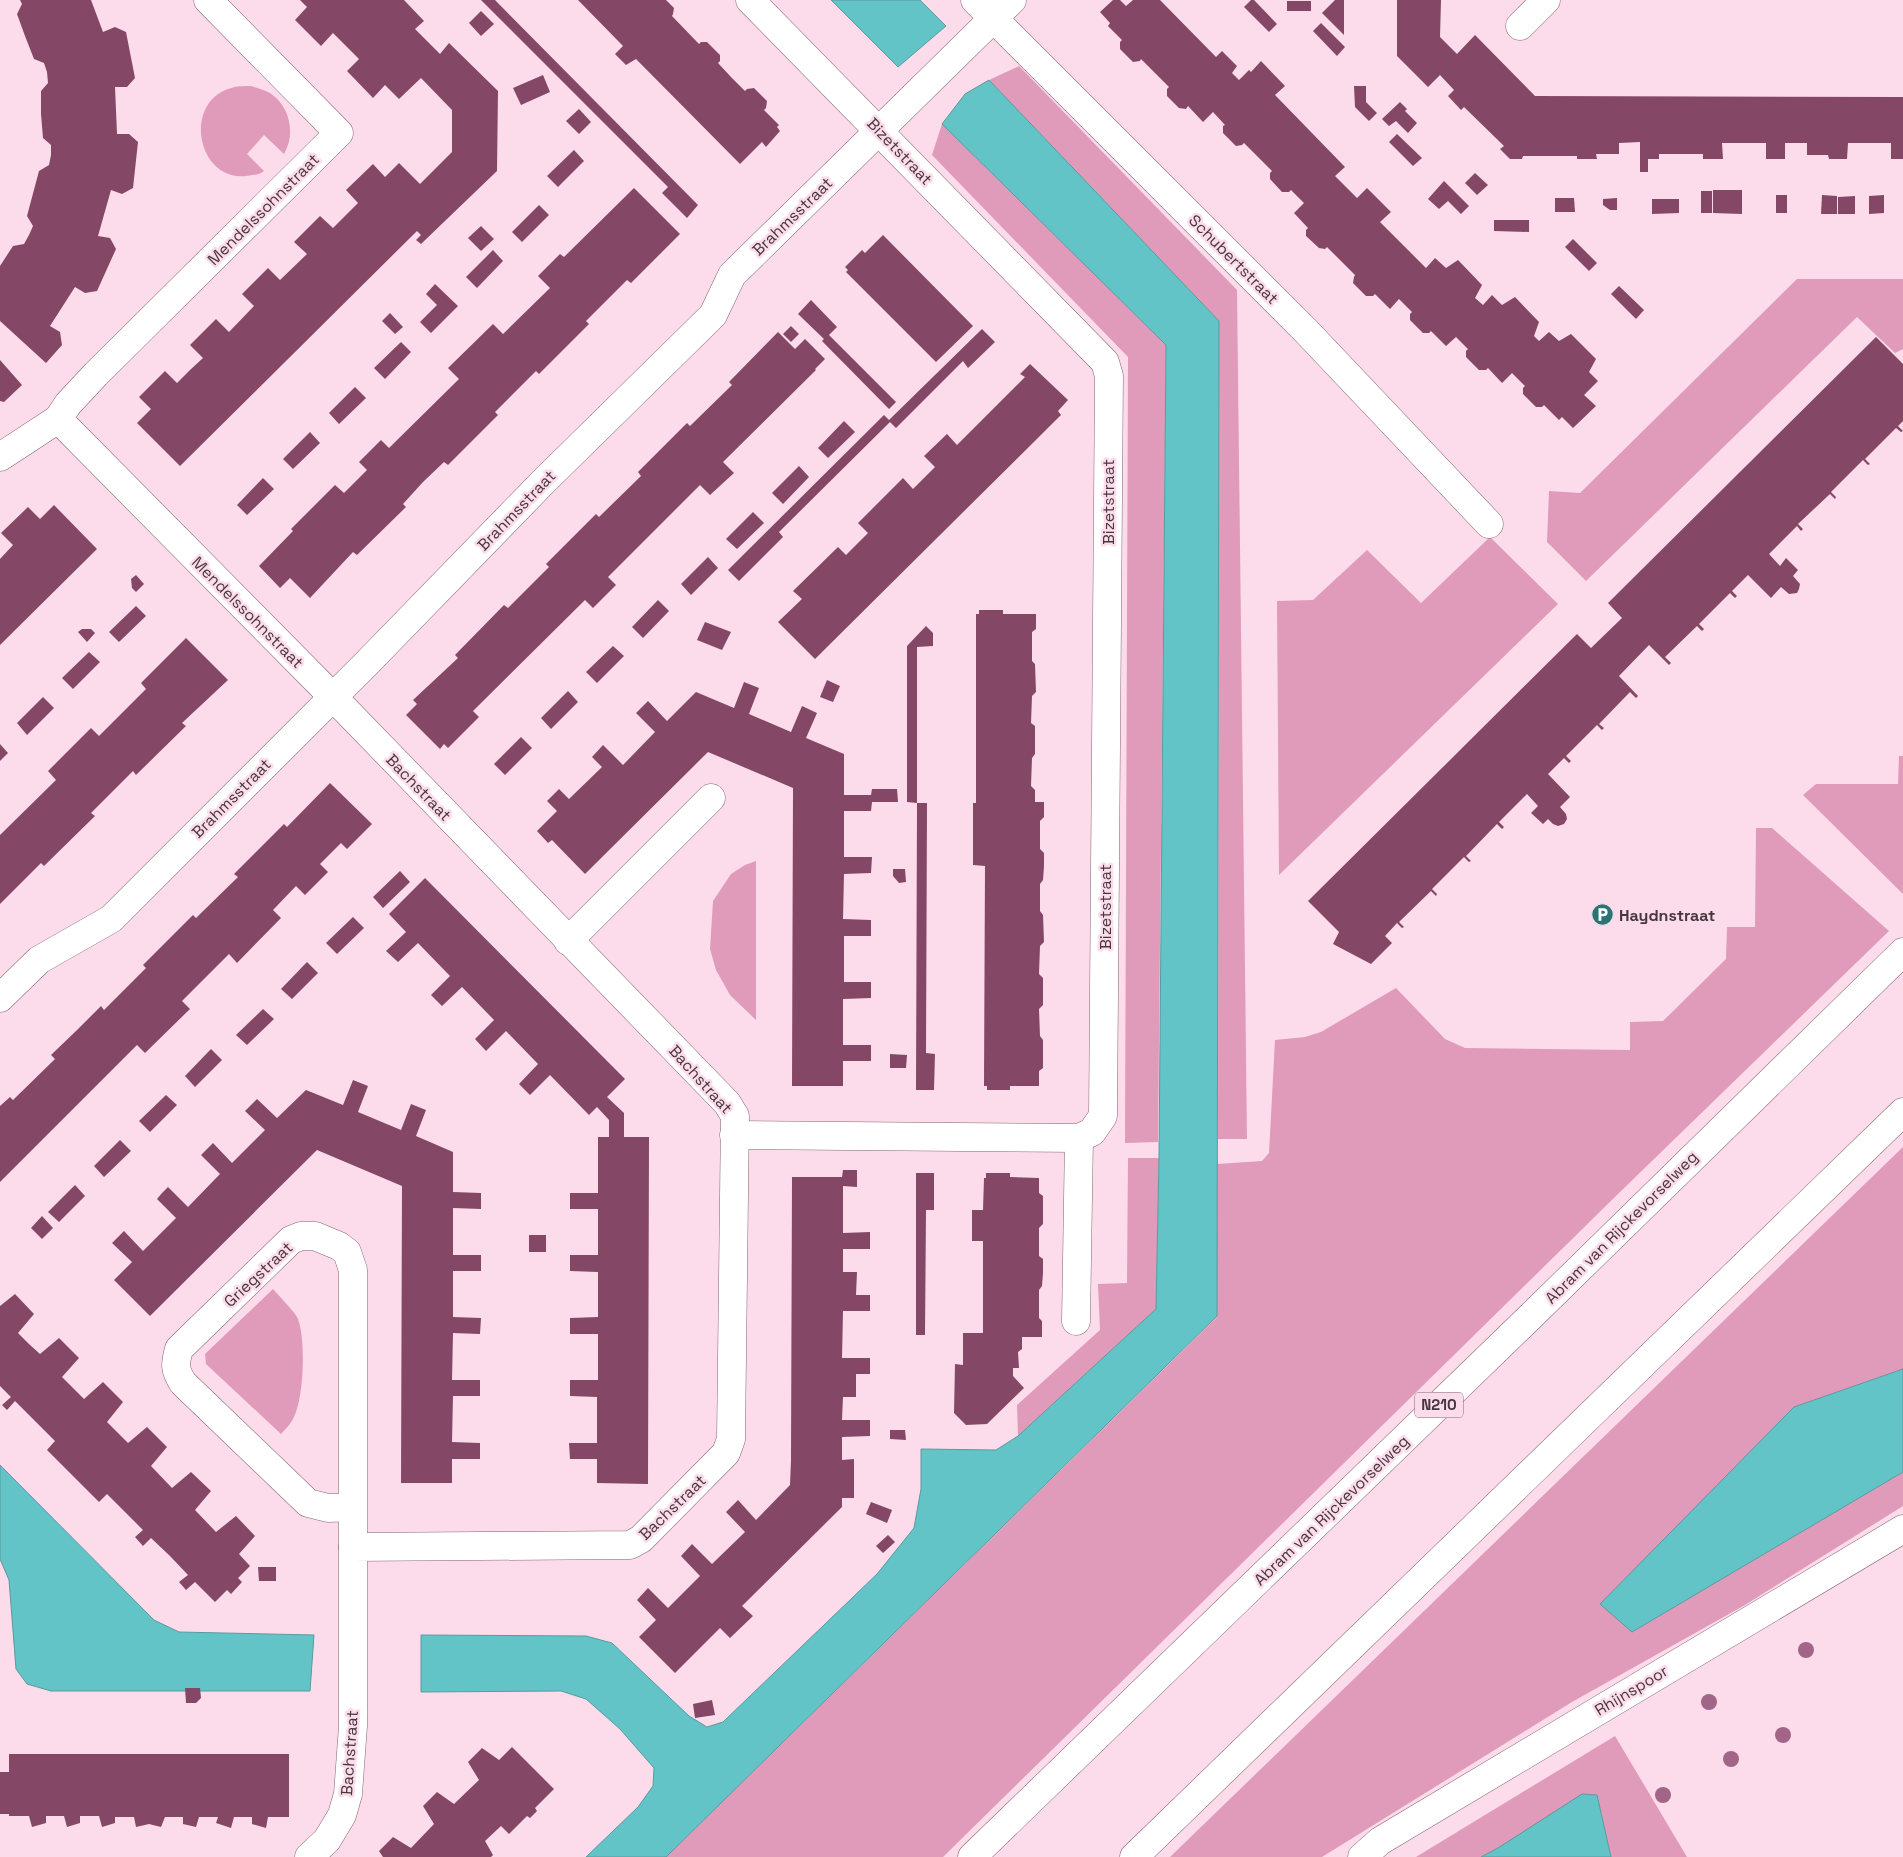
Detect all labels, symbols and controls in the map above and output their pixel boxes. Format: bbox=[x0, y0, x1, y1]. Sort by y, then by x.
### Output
street label: Bizetstraat bbox=[862, 113, 937, 189]
street label: Mendelssohnstraat bbox=[203, 149, 324, 270]
street label: Brahmsstraat bbox=[748, 173, 837, 260]
street label: Schubertstraat bbox=[1184, 210, 1283, 309]
street label: Bizetstraat bbox=[1098, 459, 1119, 545]
street label: Brahmsstraat bbox=[473, 466, 560, 555]
street label: Mendelssohnstraat bbox=[187, 552, 308, 673]
street label: Bachstraat bbox=[381, 749, 456, 825]
street label: Brahmsstraat bbox=[187, 754, 276, 843]
street label: Bizetstraat bbox=[1095, 864, 1116, 950]
parking icon: Haydnstraat bbox=[1591, 903, 1615, 927]
place label: Haydnstraat bbox=[1619, 905, 1715, 926]
street label: Bachstraat bbox=[664, 1041, 737, 1118]
street label: Abram van Rijckevorselweg bbox=[1540, 1146, 1702, 1308]
street label: Griegstraat bbox=[219, 1237, 297, 1312]
road number: N210 bbox=[1415, 1392, 1463, 1418]
street label: Abram van Rijckevorselweg bbox=[1249, 1431, 1413, 1590]
street label: Bachstraat bbox=[634, 1470, 710, 1545]
street label: Rhijnspoor bbox=[1591, 1660, 1672, 1721]
street label: Bachstraat bbox=[336, 1710, 363, 1796]

